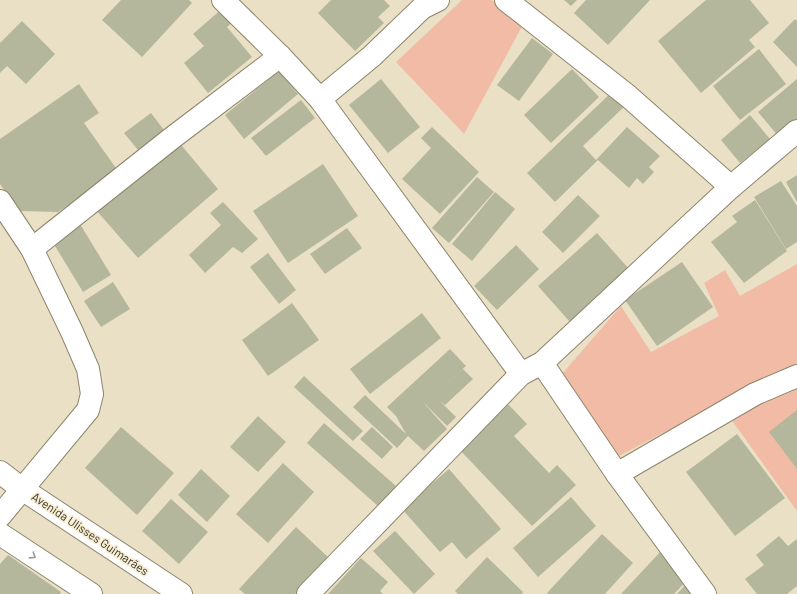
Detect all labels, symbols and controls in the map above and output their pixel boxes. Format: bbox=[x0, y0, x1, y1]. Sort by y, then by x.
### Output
street label: Avenida Ulisses Guimarães bbox=[29, 489, 152, 578]
one-way arrow bbox=[28, 551, 35, 558]

